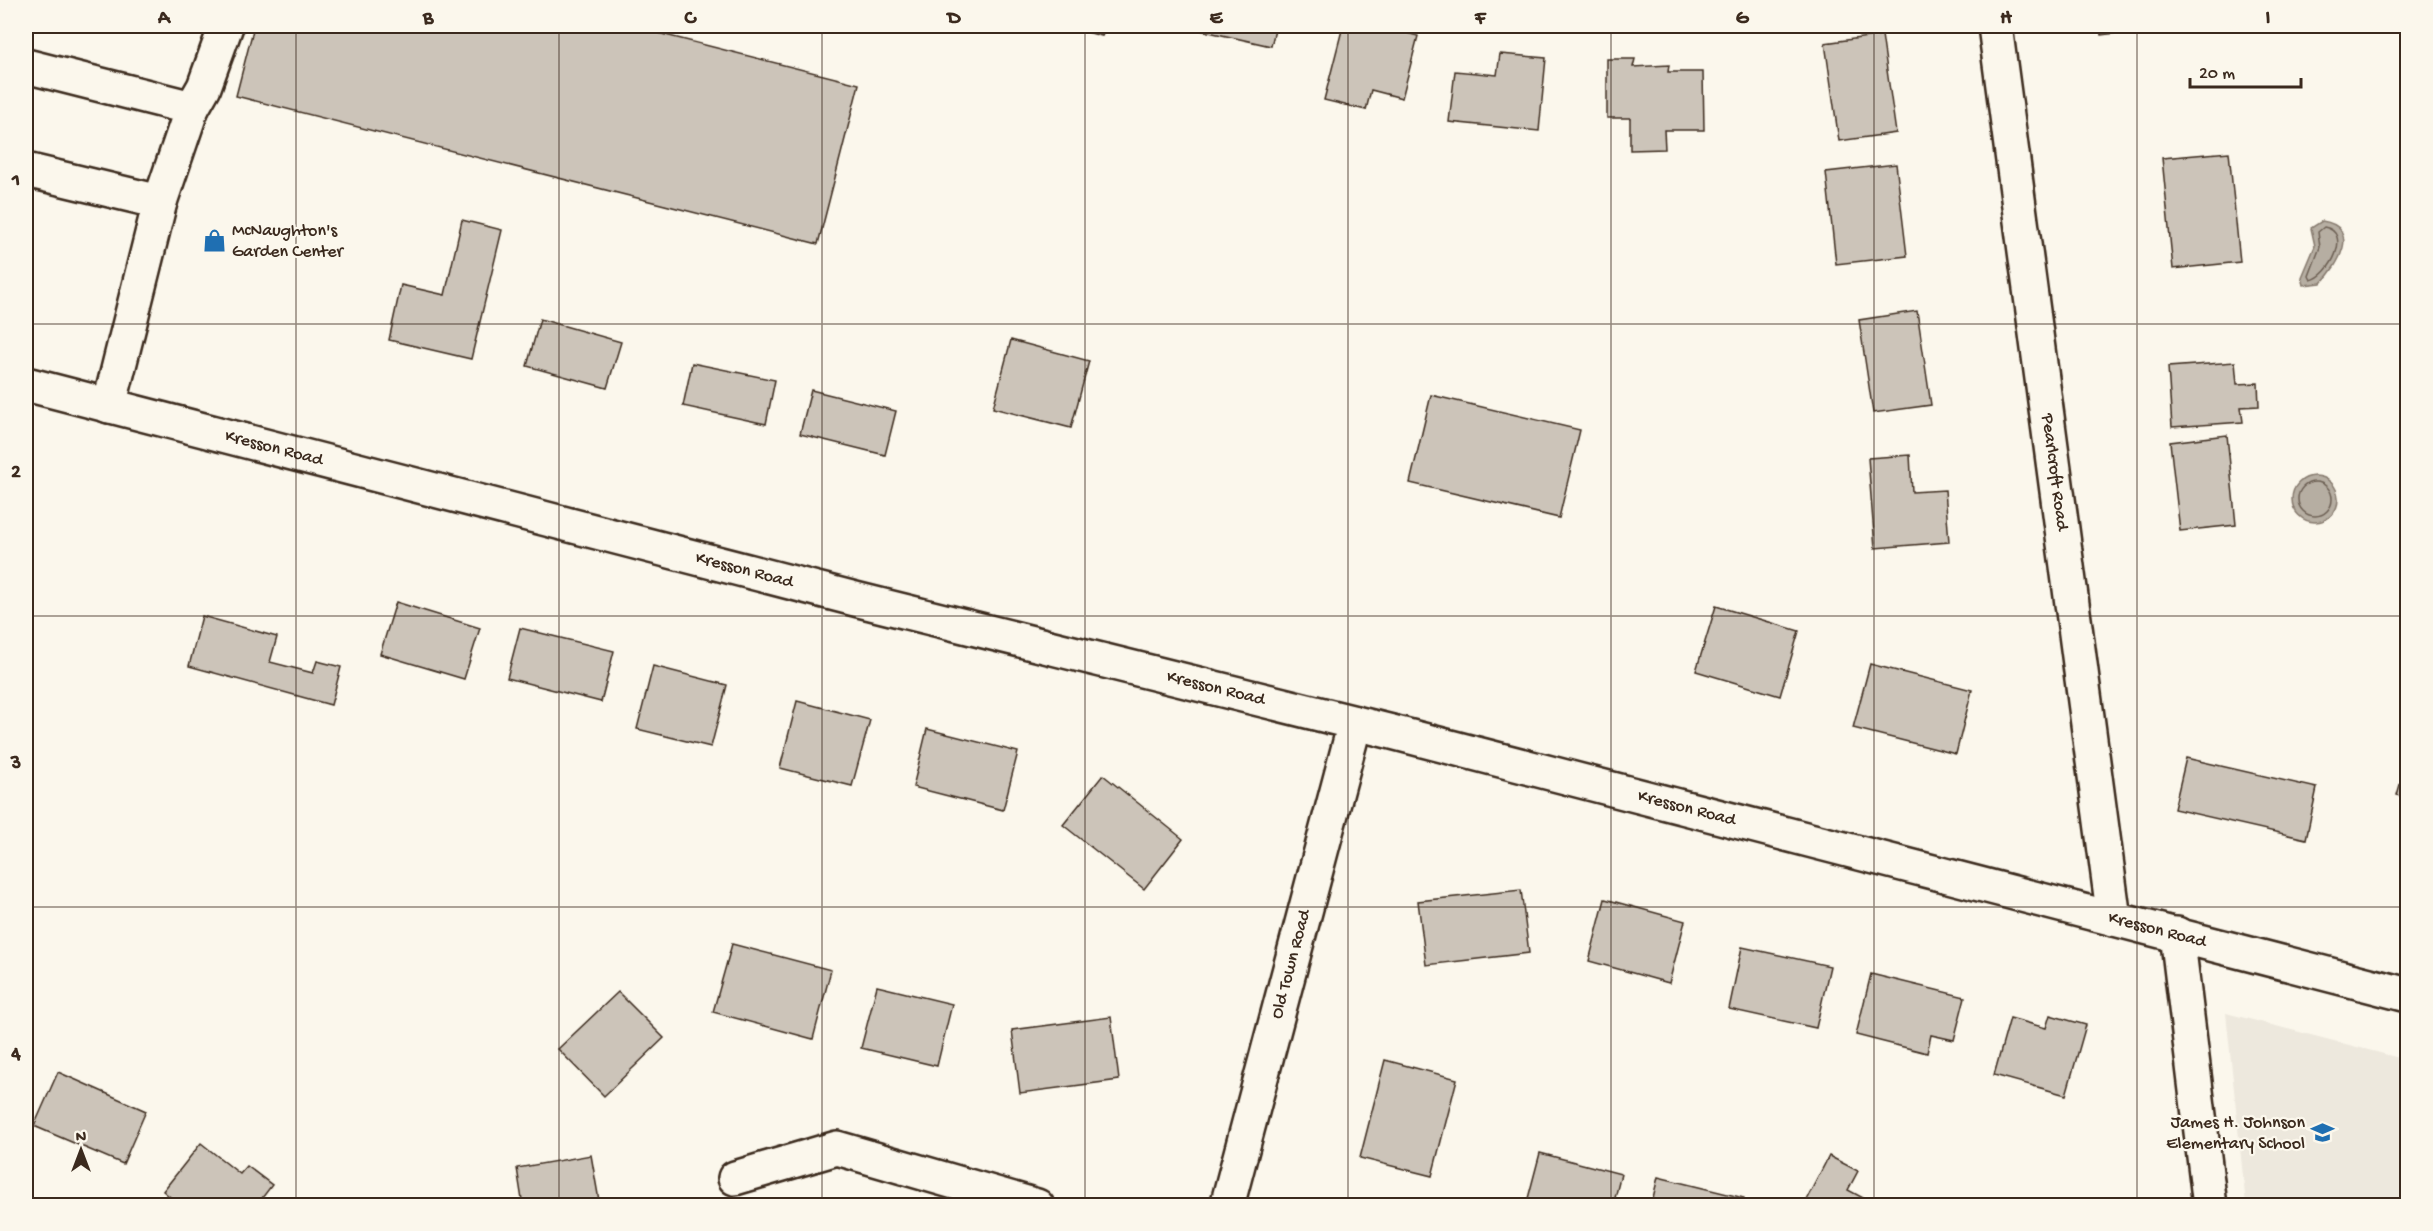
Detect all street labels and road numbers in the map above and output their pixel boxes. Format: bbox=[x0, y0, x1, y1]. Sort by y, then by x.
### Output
street label: Pearlcroft Road bbox=[2036, 411, 2073, 533]
street label: Kresson Road bbox=[223, 425, 326, 471]
street label: Kresson Road bbox=[693, 547, 797, 593]
street label: Kresson Road bbox=[1164, 666, 1268, 711]
street label: Kresson Road bbox=[1635, 786, 1739, 831]
street label: Old Town Road bbox=[1267, 906, 1316, 1021]
street label: Kresson Road bbox=[2106, 907, 2210, 953]

